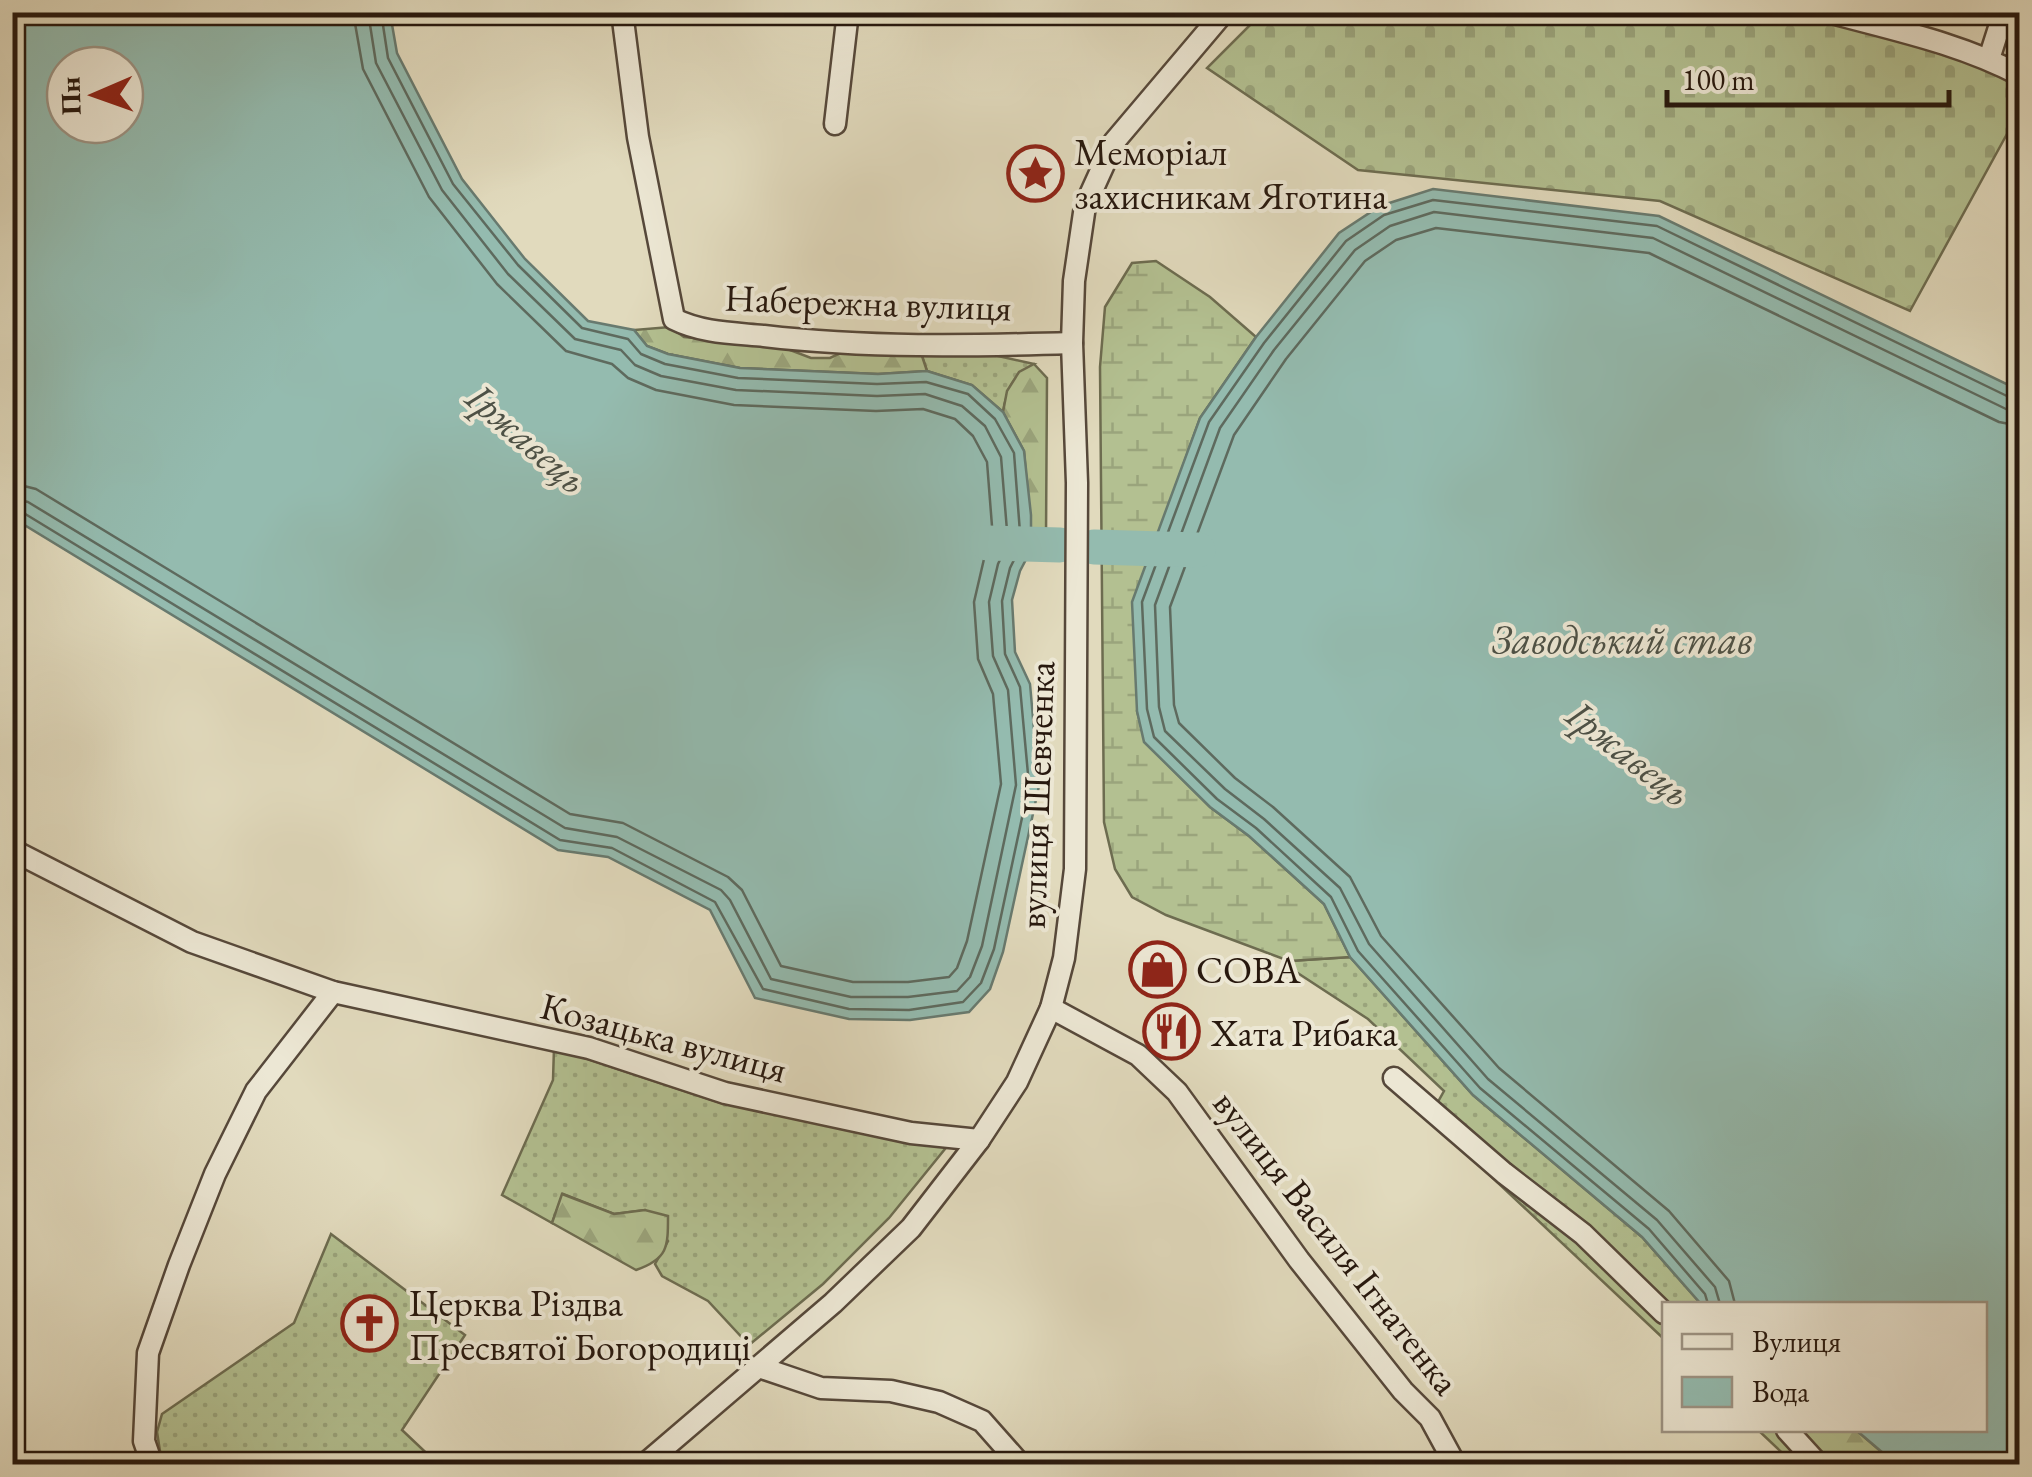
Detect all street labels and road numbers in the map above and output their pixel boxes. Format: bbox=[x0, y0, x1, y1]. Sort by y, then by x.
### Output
street label: Набережна вулиця bbox=[724, 272, 1012, 332]
street label: вулиця Шевченка bbox=[1007, 659, 1065, 930]
street label: Козацька вулиця bbox=[535, 981, 793, 1093]
street label: вулиця Василя Ігнатенка bbox=[1203, 1080, 1472, 1405]

